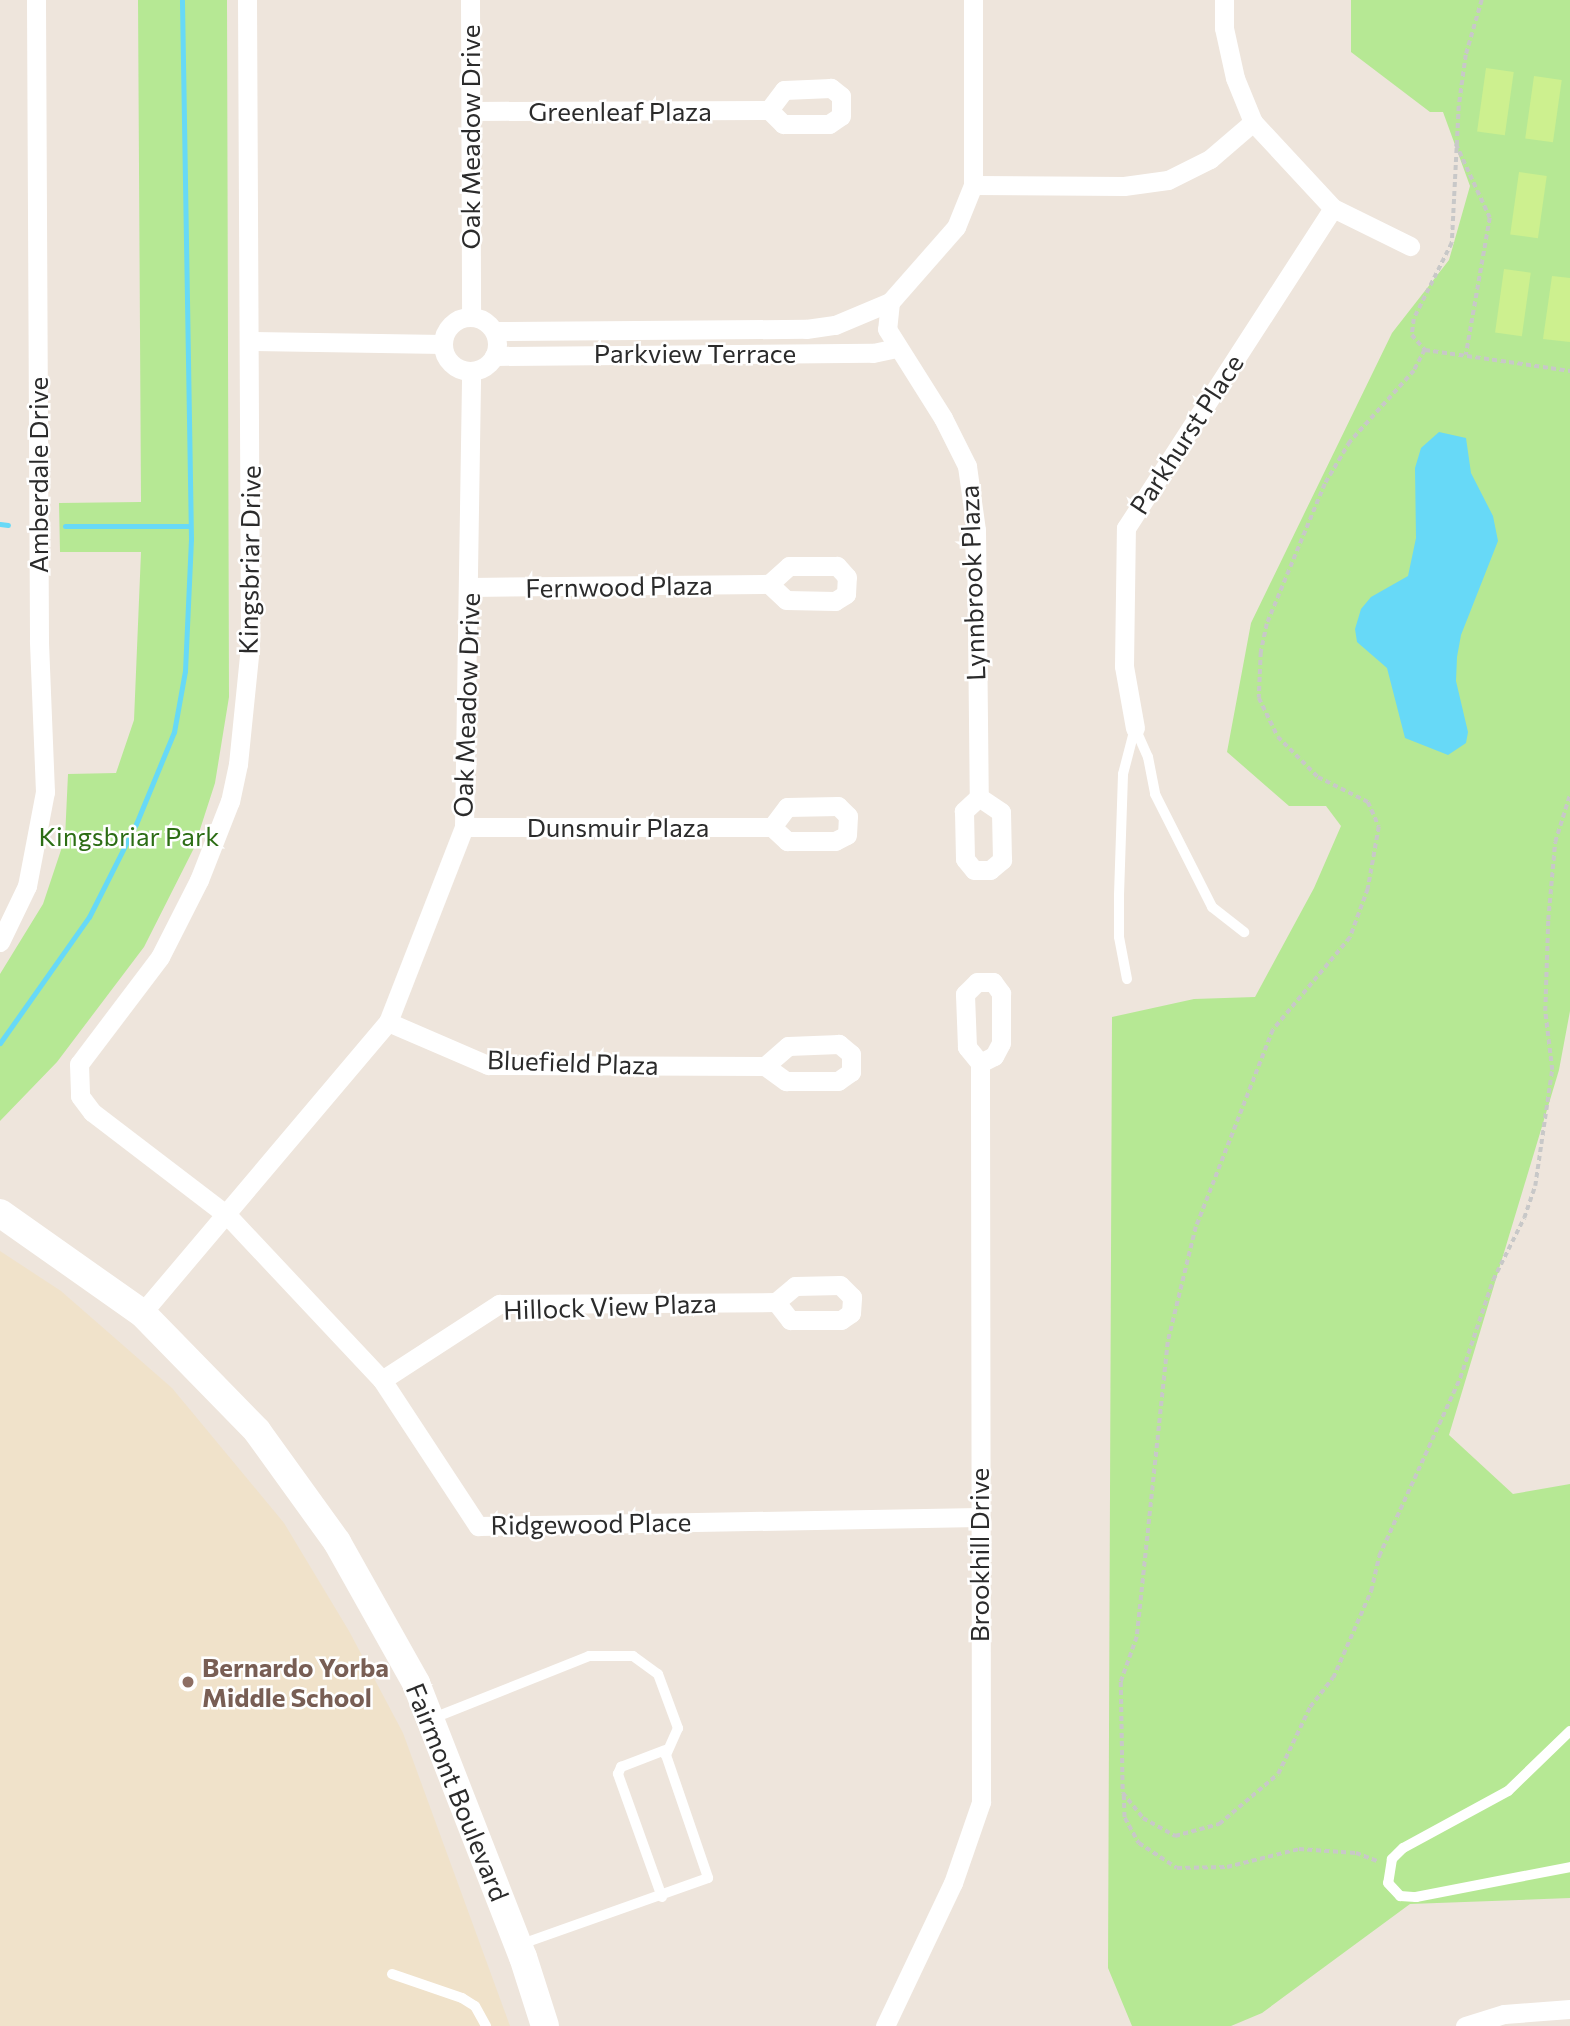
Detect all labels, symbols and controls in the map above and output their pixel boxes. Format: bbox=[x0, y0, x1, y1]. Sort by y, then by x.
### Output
street label: Oak Meadow Drive bbox=[454, 25, 486, 249]
street label: Greenleaf Plaza bbox=[528, 95, 712, 127]
street label: Parkview Terrace bbox=[594, 337, 796, 369]
street label: Parkhurst Place bbox=[1123, 348, 1249, 520]
street label: Amberdale Drive bbox=[22, 377, 54, 573]
street label: Kingsbriar Drive bbox=[232, 465, 266, 655]
street label: Lynnbrook Plaza bbox=[953, 485, 991, 681]
street label: Fernwood Plaza bbox=[525, 569, 713, 603]
street label: Oak Meadow Drive bbox=[446, 592, 486, 818]
street label: Dunsmuir Plaza bbox=[527, 811, 709, 843]
park label: Kingsbriar Park bbox=[39, 820, 219, 852]
street label: Bluefield Plaza bbox=[487, 1043, 659, 1081]
street label: Hillock View Plaza bbox=[503, 1287, 717, 1325]
street label: Brookhill Drive bbox=[963, 1468, 995, 1642]
street label: Ridgewood Place bbox=[490, 1506, 692, 1540]
place label: Bernardo Yorba Middle School bbox=[202, 1651, 389, 1712]
marker: Bernardo Yorba Middle School bbox=[180, 1674, 196, 1690]
street label: Fairmont Boulevard bbox=[400, 1678, 516, 1906]

